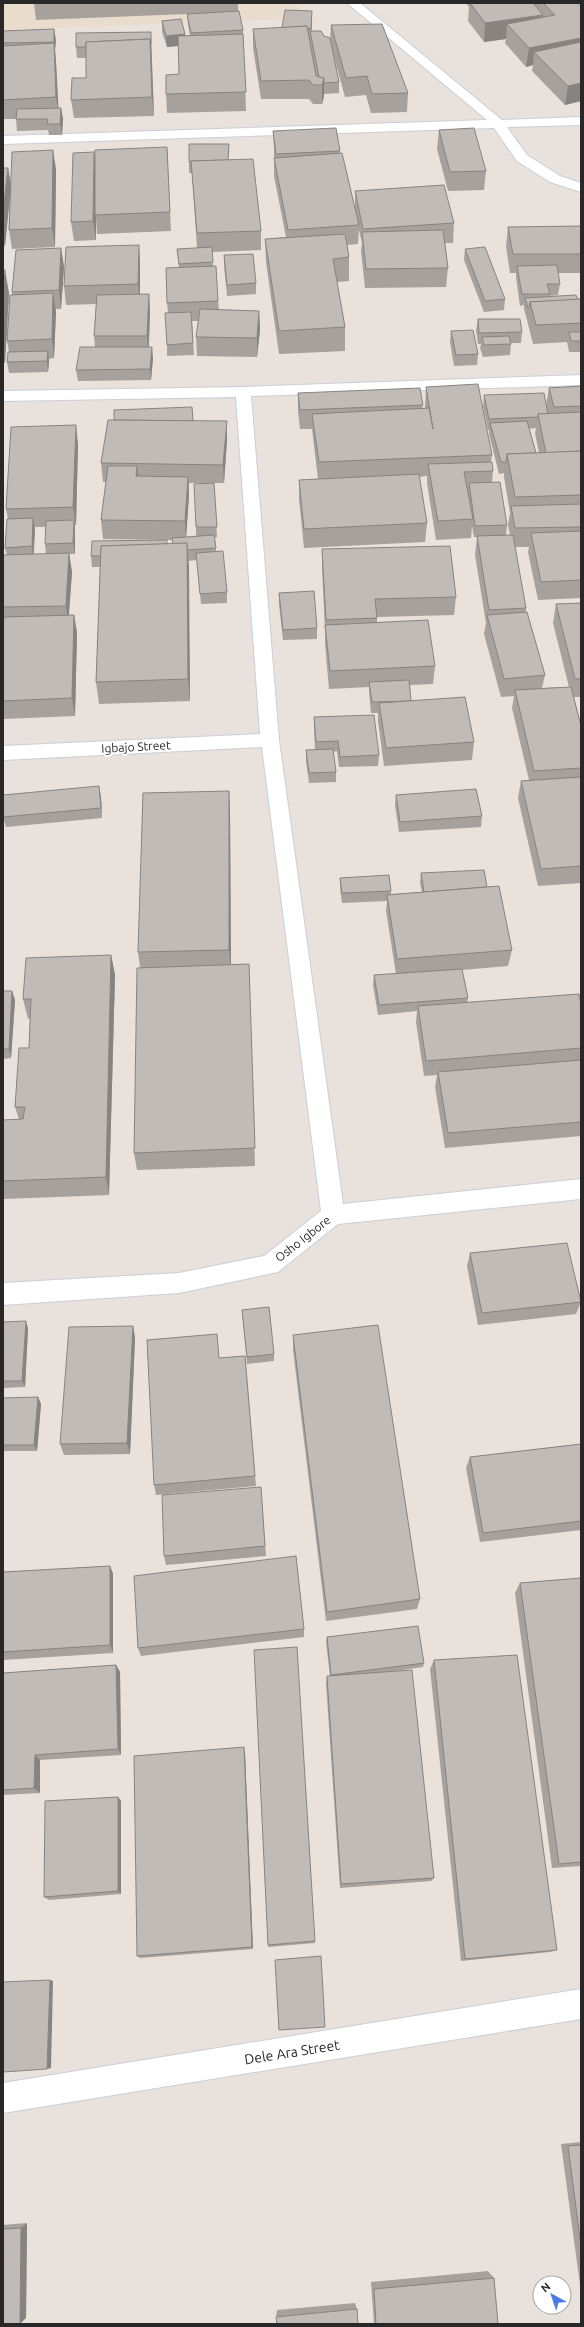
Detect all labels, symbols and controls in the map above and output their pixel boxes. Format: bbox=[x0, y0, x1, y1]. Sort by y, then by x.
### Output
street label: Igbajo Street bbox=[101, 738, 171, 755]
street label: Osho Igbore bbox=[273, 1213, 333, 1264]
street label: Dele Ara Street bbox=[243, 2037, 341, 2067]
north arrow bbox=[532, 2275, 572, 2315]
text: N bbox=[539, 2280, 553, 2295]

